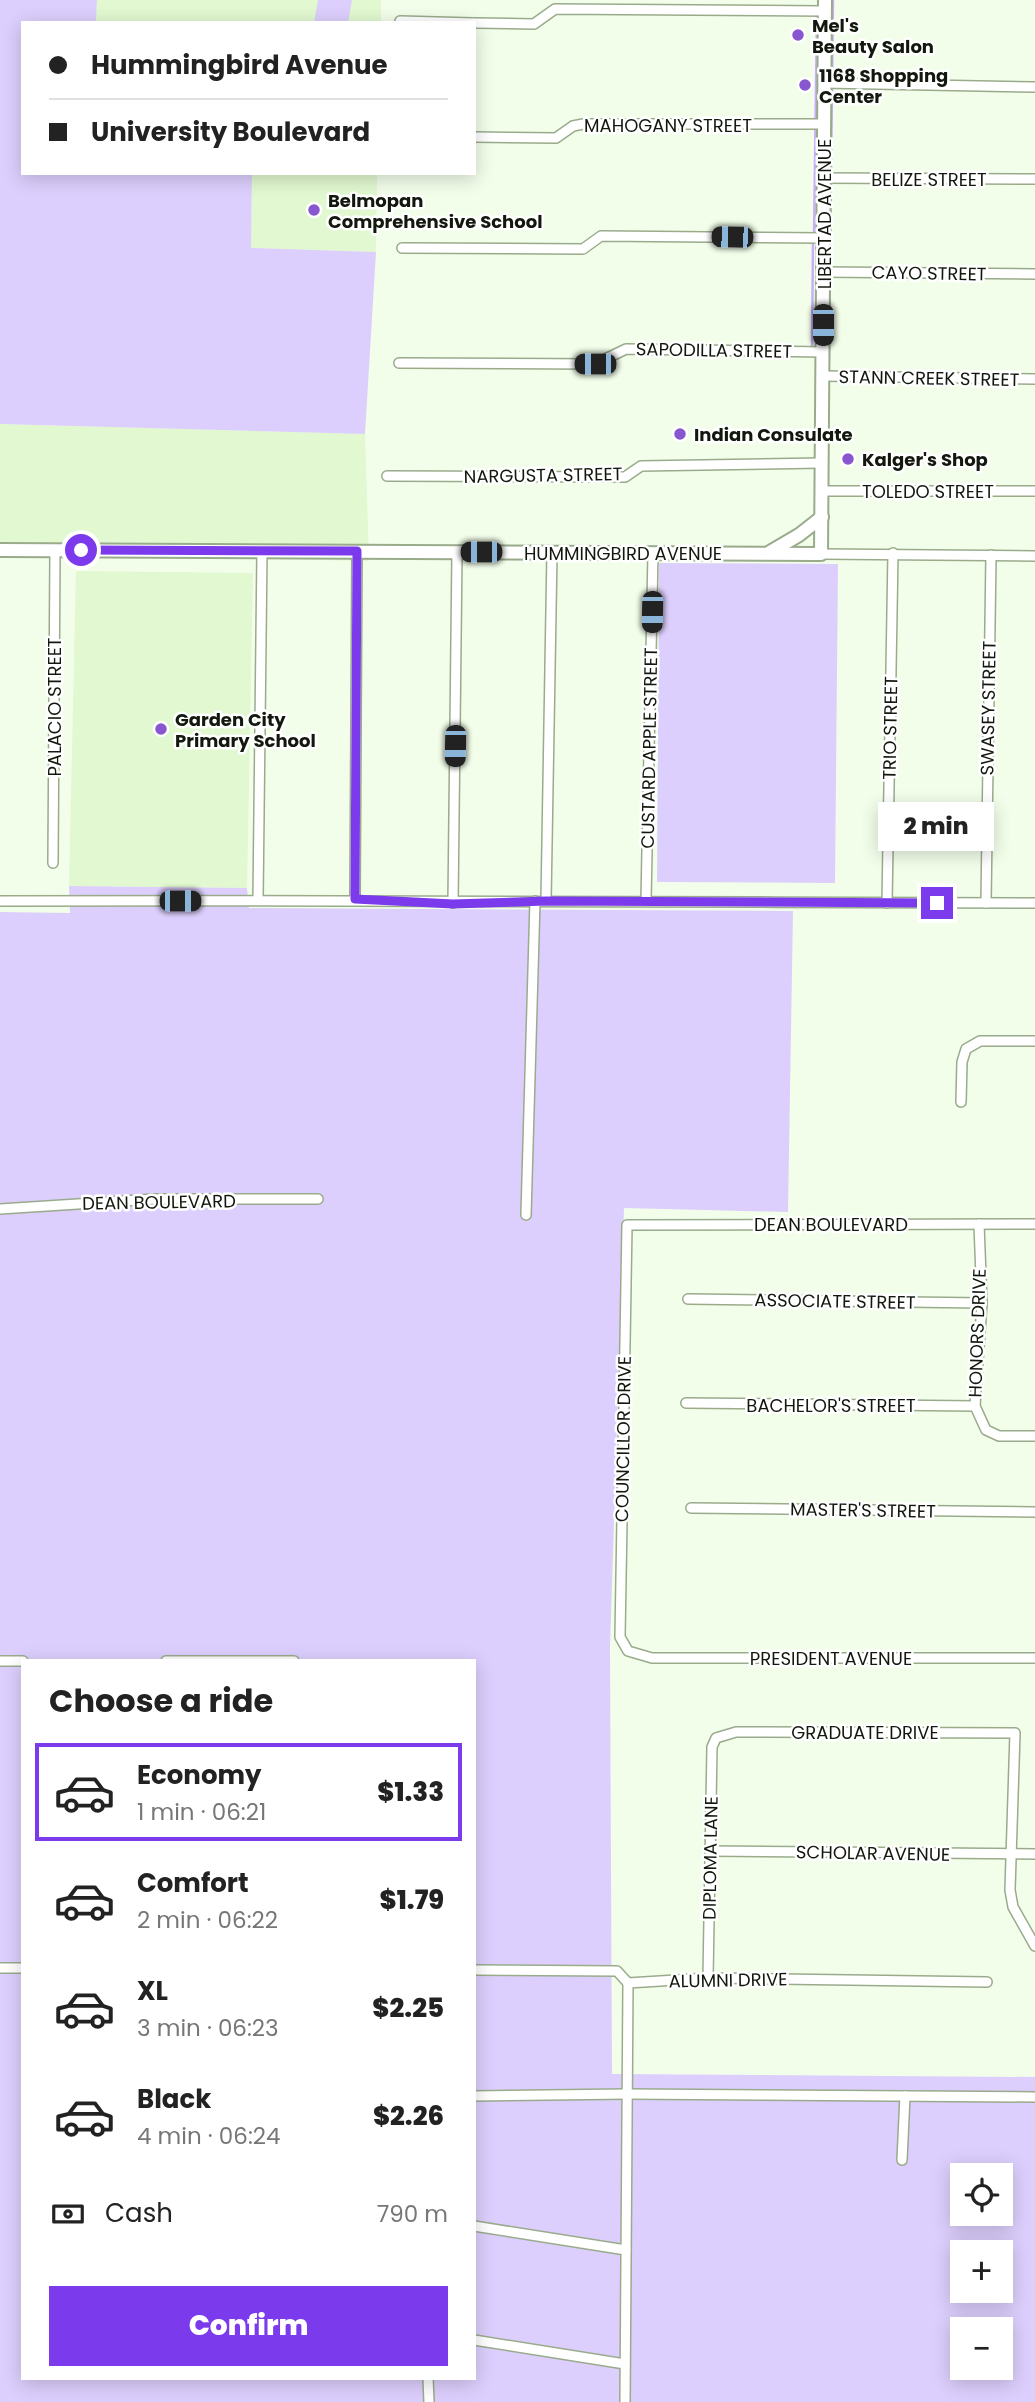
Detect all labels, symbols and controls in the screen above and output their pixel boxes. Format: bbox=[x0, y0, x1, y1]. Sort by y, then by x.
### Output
place label: Mel's Beauty Salon bbox=[812, 13, 934, 59]
marker: Mel's Beauty Salon bbox=[790, 27, 806, 43]
text: Hummingbird Avenue bbox=[91, 47, 388, 83]
place label: 1168 Shopping Center bbox=[819, 63, 948, 109]
marker: 1168 Shopping Center bbox=[797, 77, 813, 93]
street label: MAHOGANY STREET bbox=[584, 113, 752, 138]
text: University Boulevard bbox=[91, 114, 370, 150]
street label: LIBERTAD AVENUE bbox=[812, 139, 837, 289]
street label: BELIZE STREET bbox=[871, 167, 987, 192]
place label: Belmopan Comprehensive School bbox=[328, 188, 542, 234]
marker: Belmopan Comprehensive School bbox=[306, 202, 322, 218]
car bbox=[711, 226, 754, 248]
street label: CAYO STREET bbox=[871, 259, 987, 287]
car bbox=[813, 304, 834, 346]
street label: SAPODILLA STREET bbox=[636, 336, 793, 364]
car bbox=[575, 354, 617, 375]
street label: STANN CREEK STREET bbox=[838, 364, 1020, 392]
place label: Indian Consulate bbox=[694, 422, 853, 447]
marker: Indian Consulate bbox=[672, 426, 688, 442]
place label: Kalger's Shop bbox=[862, 447, 988, 472]
marker: Kalger's Shop bbox=[840, 451, 856, 467]
street label: NARGUSTA STREET bbox=[463, 461, 623, 489]
street label: TOLEDO STREET bbox=[862, 479, 994, 504]
route start bbox=[65, 534, 97, 566]
street label: HUMMINGBIRD AVENUE bbox=[524, 541, 722, 566]
car bbox=[461, 542, 503, 563]
car bbox=[642, 591, 663, 633]
street label: PALACIO STREET bbox=[42, 637, 67, 777]
street label: SWASEY STREET bbox=[974, 640, 1002, 776]
street label: CUSTARD APPLE STREET bbox=[635, 647, 663, 849]
street label: TRIO STREET bbox=[877, 676, 903, 780]
place label: Garden City Primary School bbox=[175, 707, 316, 753]
marker: Garden City Primary School bbox=[153, 721, 169, 737]
car bbox=[445, 725, 466, 767]
callout: 2 min bbox=[879, 802, 995, 850]
text: 2 min bbox=[904, 810, 968, 842]
route end bbox=[921, 887, 953, 919]
car bbox=[160, 891, 202, 912]
street label: DEAN BOULEVARD bbox=[82, 1188, 236, 1216]
street label: DEAN BOULEVARD bbox=[754, 1212, 908, 1237]
street label: HONORS DRIVE bbox=[962, 1268, 992, 1398]
street label: ASSOCIATE STREET bbox=[754, 1287, 916, 1315]
street label: COUNCILLOR DRIVE bbox=[609, 1356, 637, 1522]
street label: BACHELOR'S STREET bbox=[746, 1393, 916, 1418]
street label: MASTER'S STREET bbox=[790, 1496, 936, 1524]
street label: PRESIDENT AVENUE bbox=[750, 1646, 912, 1671]
text: Choose a ride bbox=[49, 1678, 273, 1723]
street label: GRADUATE DRIVE bbox=[791, 1720, 939, 1745]
text: Economy bbox=[137, 1757, 261, 1793]
icon: car bbox=[53, 1761, 116, 1824]
text: $1.33 bbox=[377, 1774, 444, 1810]
text: 1 min · 06:21 bbox=[137, 1796, 266, 1828]
street label: DIPLOMA LANE bbox=[696, 1796, 724, 1920]
street label: SCHOLAR AVENUE bbox=[796, 1839, 950, 1867]
text: Comfort bbox=[137, 1865, 249, 1901]
icon: car bbox=[53, 1869, 116, 1932]
text: $1.79 bbox=[380, 1882, 444, 1918]
text: 2 min · 06:22 bbox=[137, 1904, 278, 1936]
street label: ALUMNI DRIVE bbox=[668, 1966, 788, 1994]
text: XL bbox=[137, 1973, 168, 2009]
icon: car bbox=[53, 1977, 116, 2040]
text: $2.25 bbox=[372, 1990, 444, 2026]
text: 3 min · 06:23 bbox=[137, 2012, 279, 2044]
text: Black bbox=[137, 2081, 211, 2117]
icon: car bbox=[53, 2085, 116, 2148]
text: $2.26 bbox=[373, 2098, 444, 2134]
text: 4 min · 06:24 bbox=[137, 2120, 280, 2152]
map controls bbox=[950, 2163, 1013, 2380]
button: locate bbox=[950, 2163, 1013, 2226]
icon: cash bbox=[49, 2195, 87, 2233]
text: Cash bbox=[105, 2195, 173, 2231]
text: 790 m bbox=[377, 2198, 448, 2230]
button: + bbox=[950, 2240, 1013, 2303]
button: Confirm bbox=[49, 2286, 448, 2366]
button: − bbox=[950, 2317, 1013, 2380]

